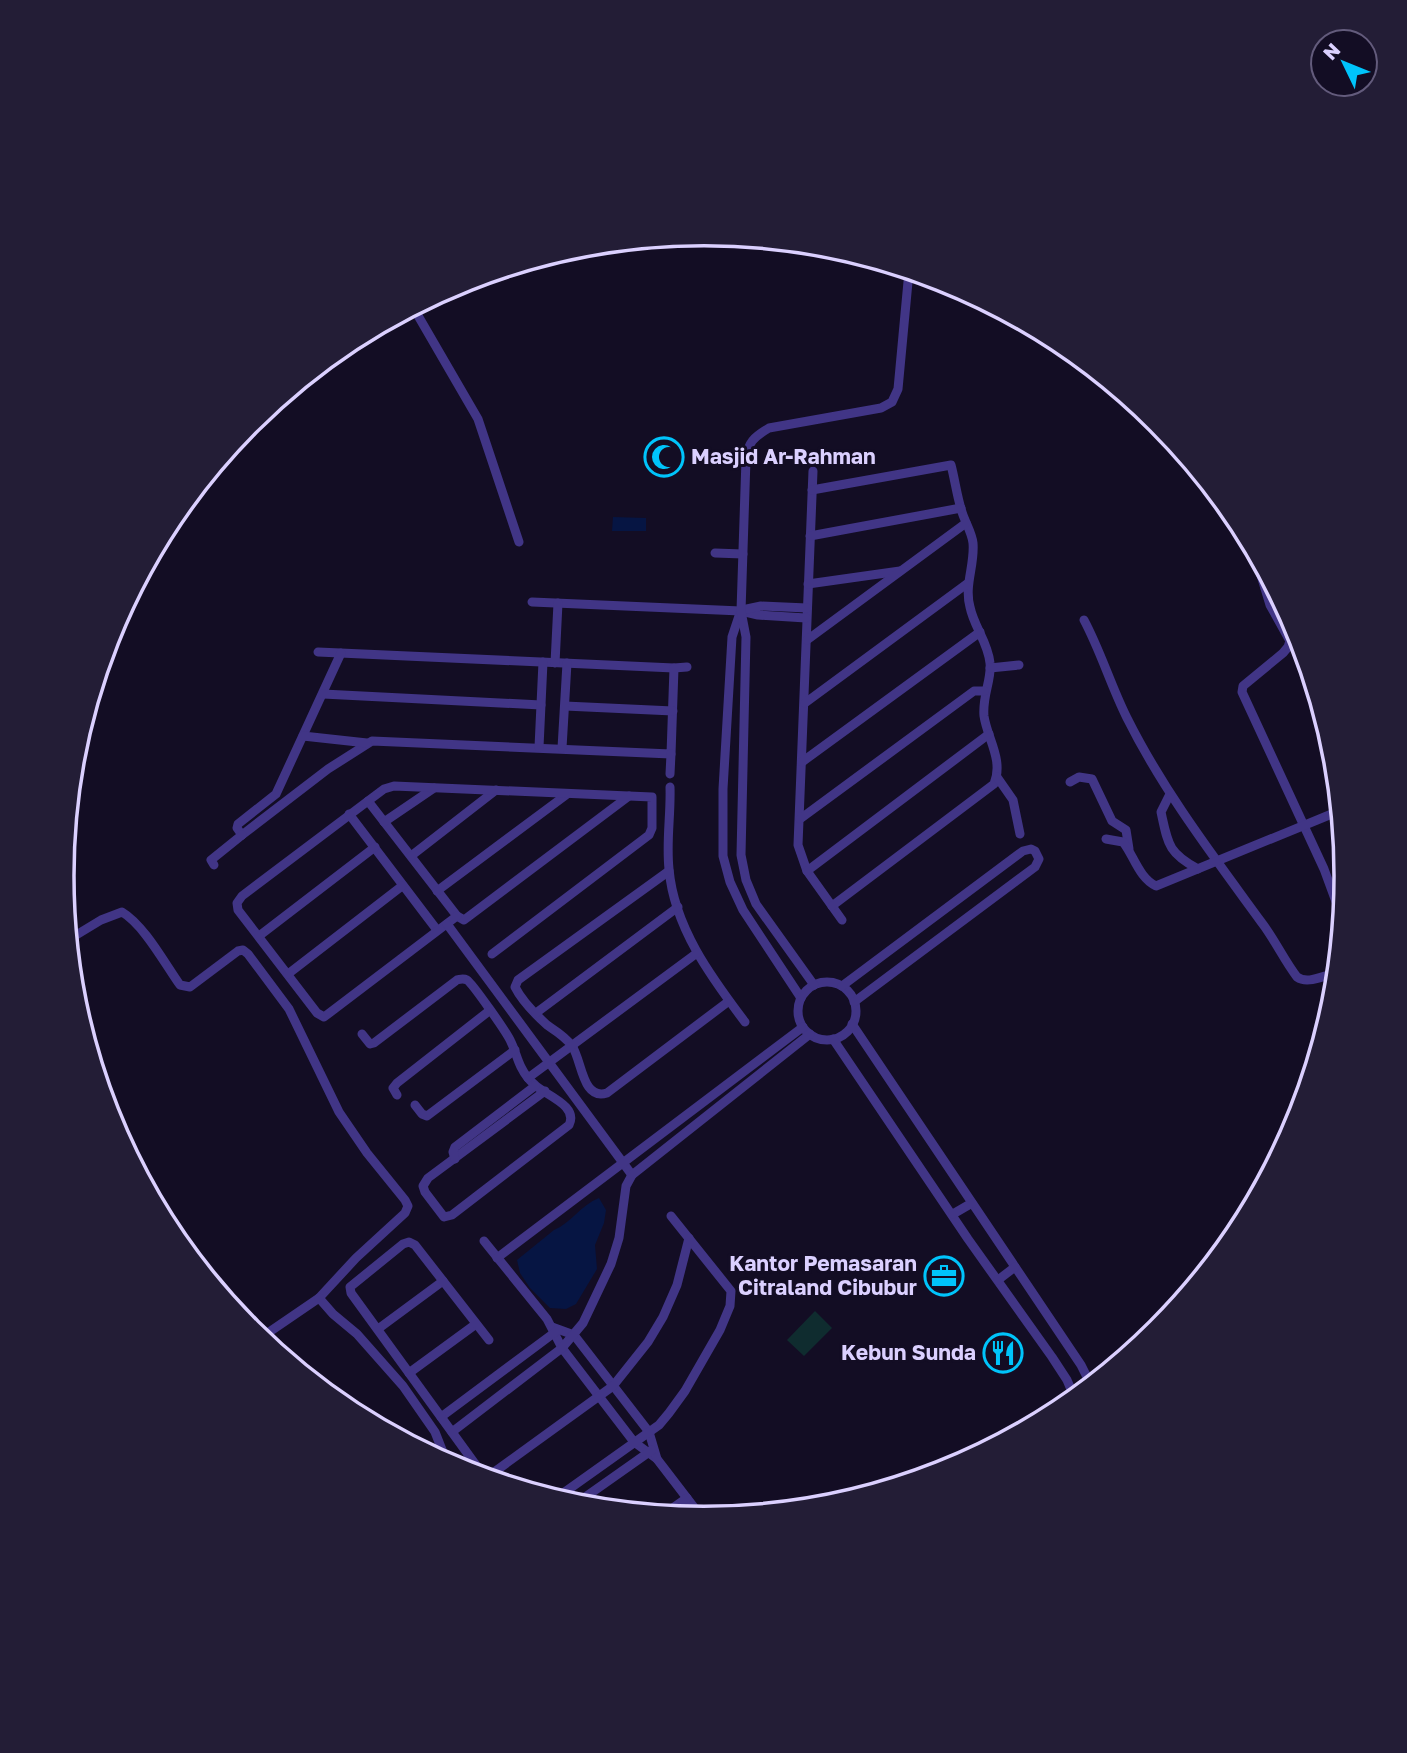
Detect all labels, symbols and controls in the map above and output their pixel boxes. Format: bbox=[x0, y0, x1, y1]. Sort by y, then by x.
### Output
north arrow bbox=[1309, 28, 1379, 98]
text: N bbox=[1318, 38, 1345, 64]
mosque icon: Masjid Ar-Rahman bbox=[643, 436, 685, 478]
place label: Masjid Ar-Rahman bbox=[691, 443, 876, 469]
place label: Kantor Pemasaran Citraland Cibubur bbox=[729, 1250, 917, 1300]
office icon: Kantor Pemasaran Citraland Cibubur bbox=[923, 1255, 965, 1297]
restaurant icon: Kebun Sunda bbox=[982, 1332, 1024, 1374]
place label: Kebun Sunda bbox=[841, 1339, 976, 1365]

